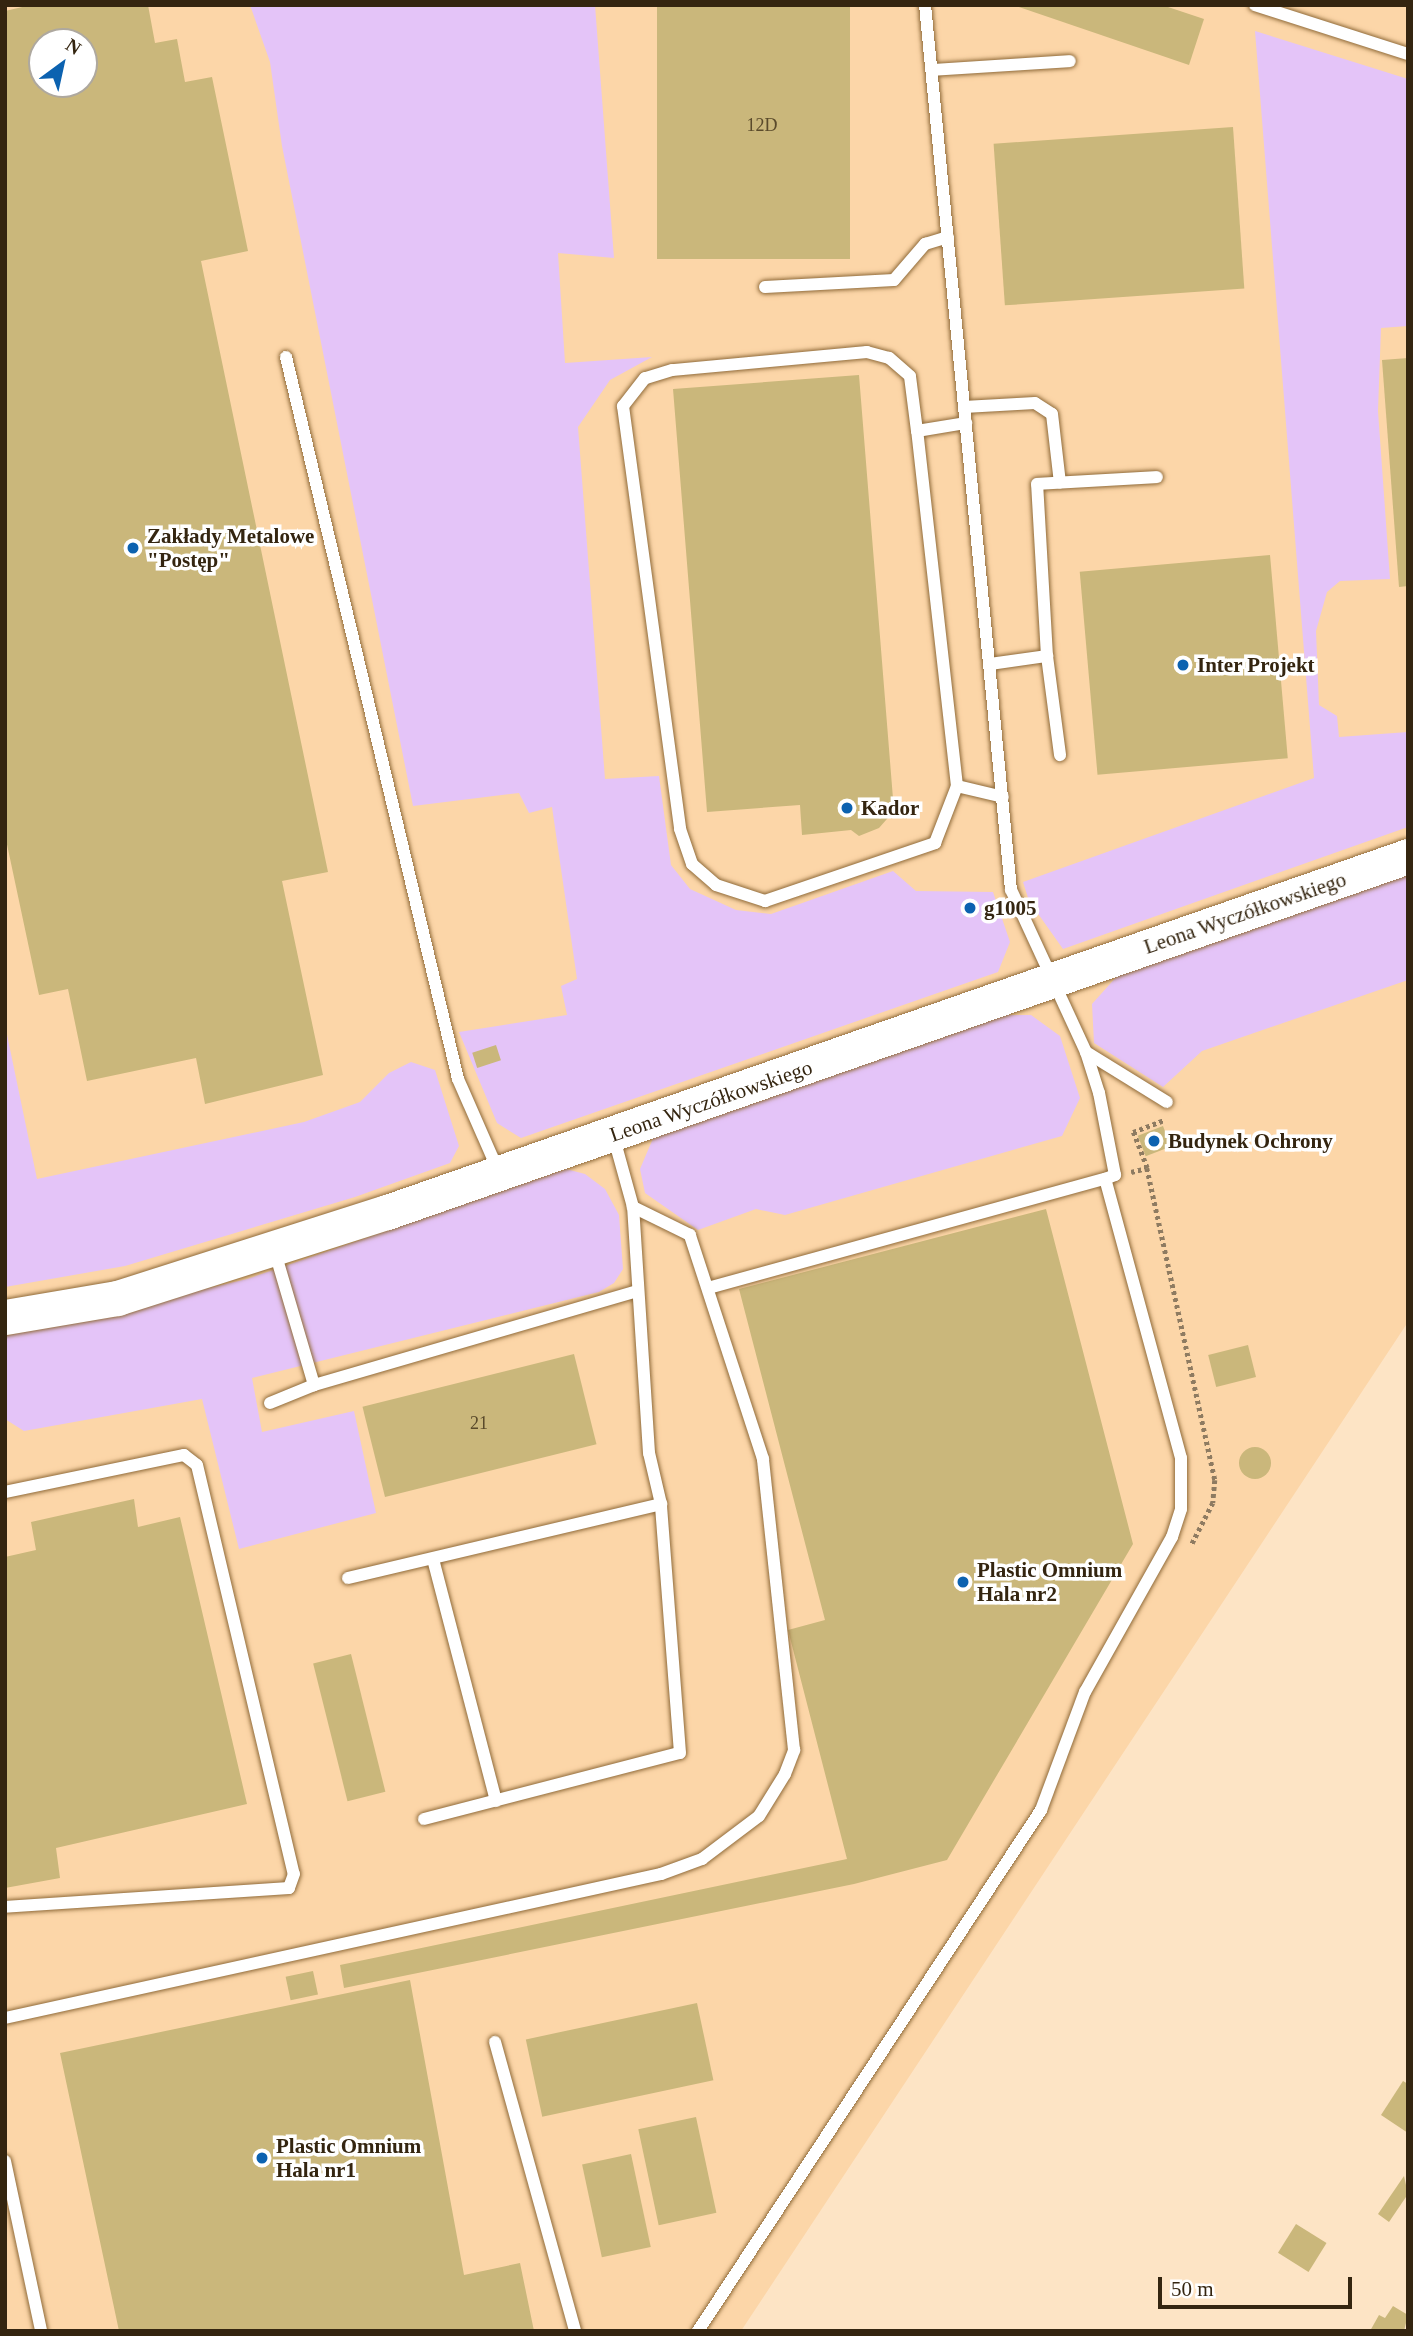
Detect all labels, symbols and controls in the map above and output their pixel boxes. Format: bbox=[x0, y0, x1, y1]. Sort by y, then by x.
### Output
north arrow bbox=[28, 28, 98, 98]
text: N bbox=[62, 34, 85, 59]
house number: 12D bbox=[747, 114, 777, 136]
place label: Zakłady Metalowe "Postęp" bbox=[147, 523, 314, 573]
marker: Zakłady Metalowe "Postęp" bbox=[125, 540, 141, 556]
place label: Inter Projekt bbox=[1197, 652, 1315, 678]
marker: Inter Projekt bbox=[1175, 657, 1191, 673]
place label: Kador bbox=[861, 795, 919, 821]
marker: Kador bbox=[839, 800, 855, 816]
street label: Leona Wyczółkowskiego bbox=[1140, 866, 1350, 960]
place label: g1005 bbox=[984, 895, 1036, 921]
marker: g1005 bbox=[962, 900, 978, 916]
street label: Leona Wyczółkowskiego bbox=[606, 1054, 816, 1148]
place label: Budynek Ochrony bbox=[1168, 1128, 1333, 1154]
marker: Budynek Ochrony bbox=[1146, 1133, 1162, 1149]
house number: 21 bbox=[470, 1412, 488, 1434]
place label: Plastic Omnium Hala nr2 bbox=[977, 1557, 1122, 1607]
marker: Plastic Omnium Hala nr2 bbox=[955, 1574, 971, 1590]
place label: Plastic Omnium Hala nr1 bbox=[276, 2133, 421, 2183]
marker: Plastic Omnium Hala nr1 bbox=[254, 2150, 270, 2166]
scale bar bbox=[1161, 2262, 1355, 2306]
text: 50 m bbox=[1171, 2277, 1214, 2301]

